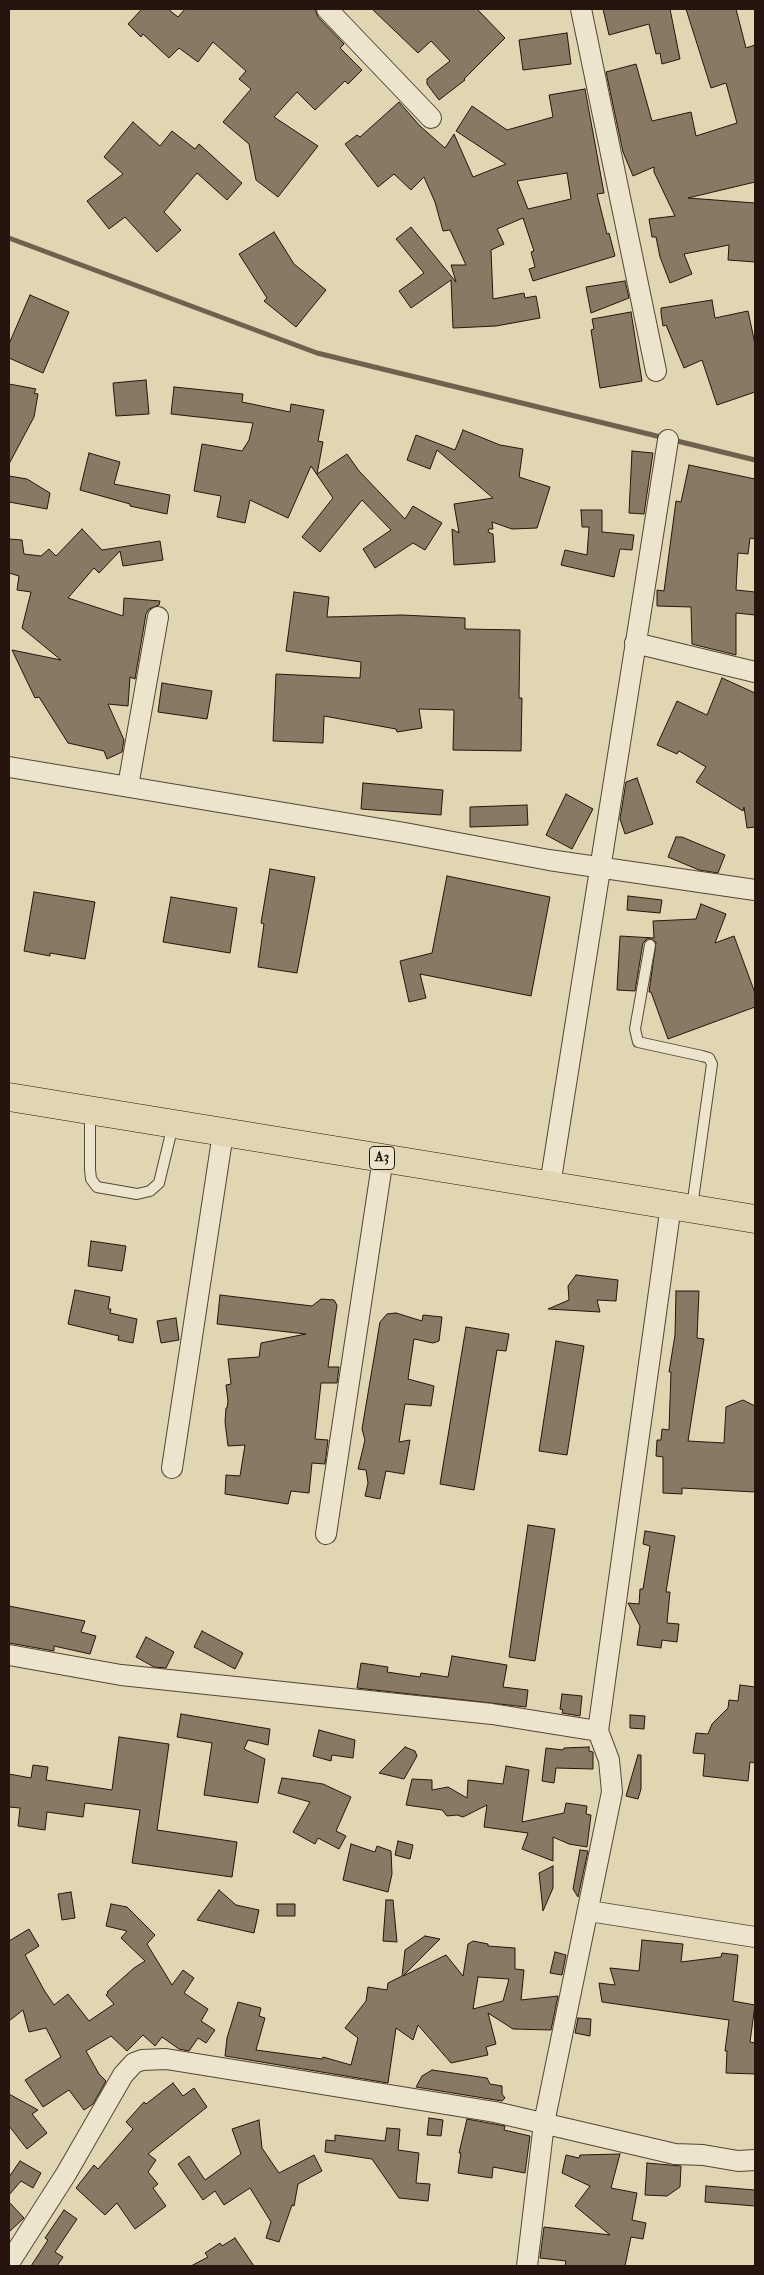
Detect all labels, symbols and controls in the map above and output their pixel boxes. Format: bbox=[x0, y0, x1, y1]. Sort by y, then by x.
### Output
road number: A3 bbox=[370, 1146, 394, 1170]

